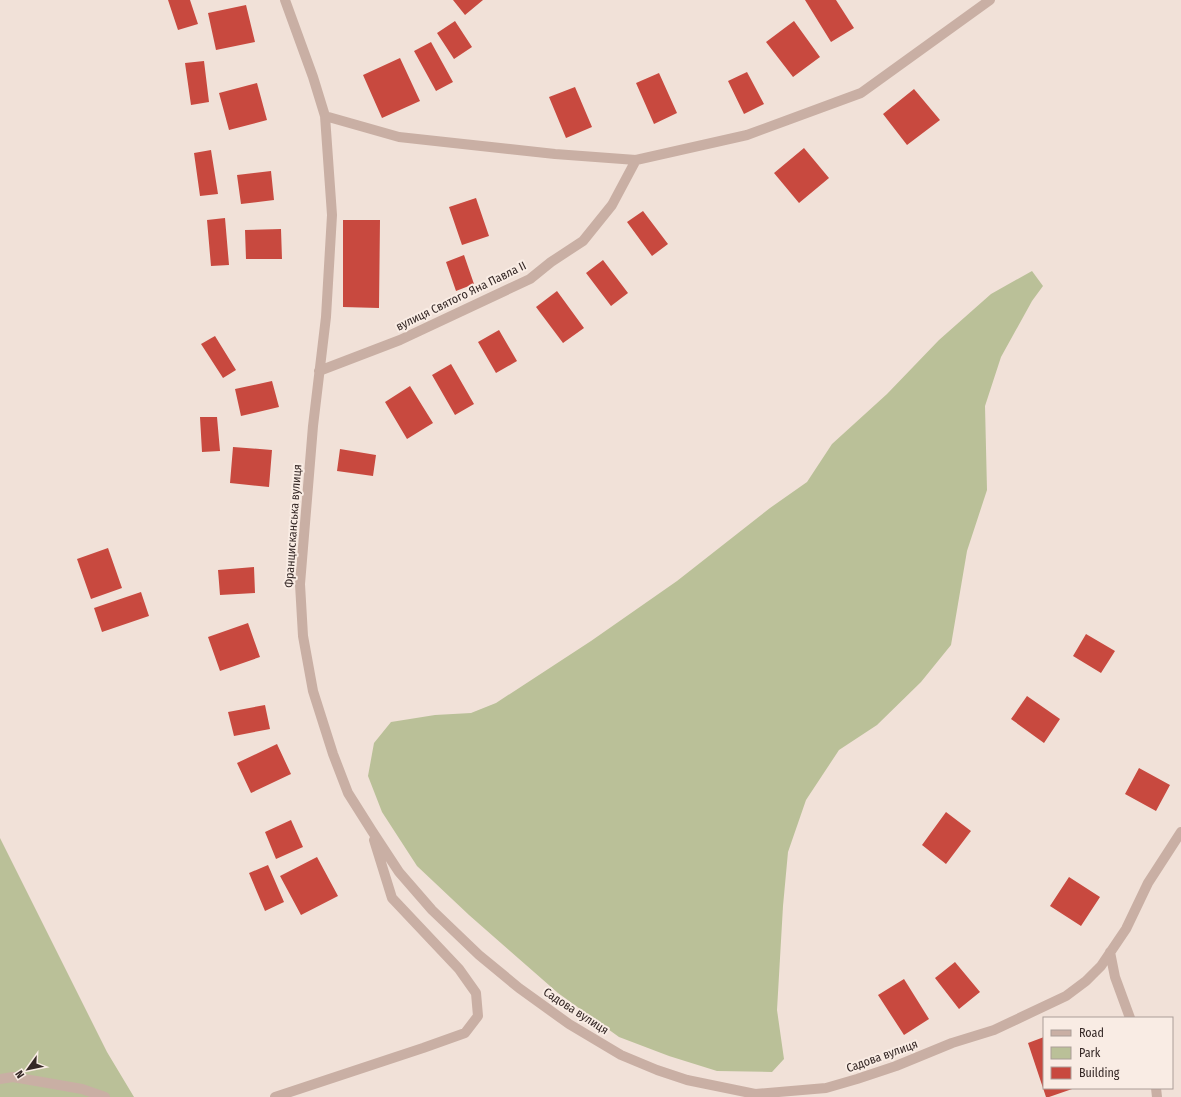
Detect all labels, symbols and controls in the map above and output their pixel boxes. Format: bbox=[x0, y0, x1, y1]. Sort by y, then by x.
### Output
street label: вулиця Святого Яна Павла II bbox=[394, 258, 528, 334]
street label: Францисканська вулиця bbox=[282, 464, 304, 588]
street label: Садова вулиця bbox=[541, 985, 611, 1037]
legend bbox=[1043, 1017, 1173, 1089]
text: Road bbox=[1079, 1026, 1104, 1040]
street label: Садова вулиця bbox=[844, 1037, 920, 1075]
text: Park bbox=[1079, 1046, 1101, 1060]
north arrow bbox=[8, 1049, 48, 1089]
text: Building bbox=[1079, 1066, 1120, 1080]
text: N bbox=[13, 1068, 27, 1080]

